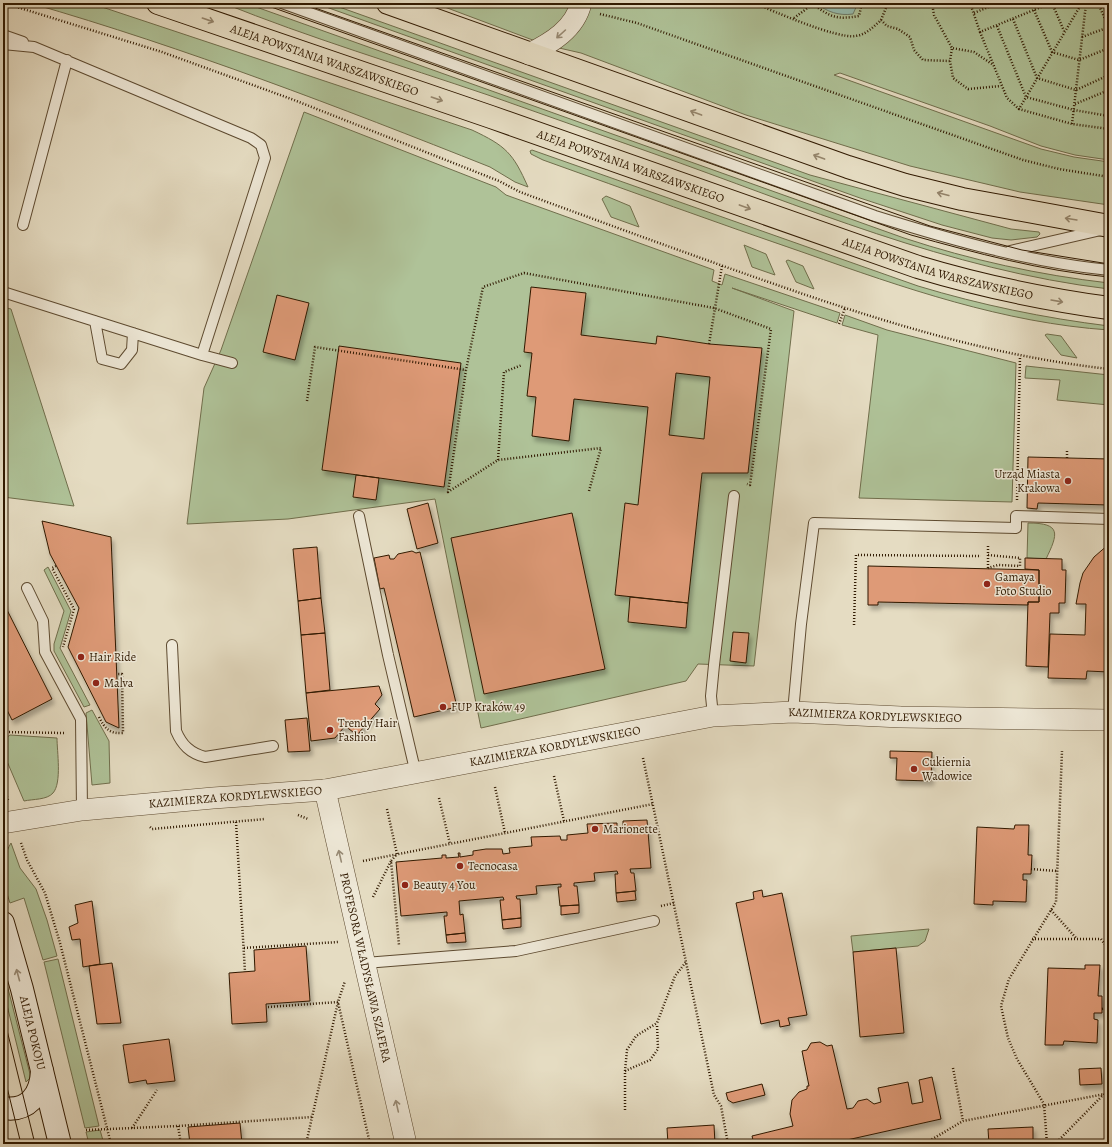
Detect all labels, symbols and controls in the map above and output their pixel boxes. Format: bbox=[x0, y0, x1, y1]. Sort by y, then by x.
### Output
one-way arrow bbox=[202, 17, 215, 24]
street label: ALEJA POWSTANIA WARSZAWSKIEGO bbox=[227, 20, 421, 100]
one-way arrow bbox=[556, 29, 566, 39]
one-way arrow bbox=[431, 95, 443, 103]
one-way arrow bbox=[690, 109, 703, 116]
street label: ALEJA POWSTANIA WARSZAWSKIEGO bbox=[534, 125, 727, 206]
one-way arrow bbox=[813, 152, 825, 160]
one-way arrow bbox=[937, 190, 950, 197]
one-way arrow bbox=[738, 204, 751, 211]
one-way arrow bbox=[1064, 215, 1077, 223]
street label: ALEJA POWSTANIA WARSZAWSKIEGO bbox=[839, 233, 1034, 303]
one-way arrow bbox=[1050, 297, 1063, 305]
place label: Urząd Miasta Krakowa bbox=[994, 466, 1060, 496]
marker: Urząd Miasta Krakowa bbox=[1063, 476, 1073, 486]
place label: Gamaya Foto Studio bbox=[995, 569, 1052, 599]
marker: Gamaya Foto Studio bbox=[982, 579, 992, 589]
place label: Hair Ride bbox=[89, 649, 136, 665]
marker: Hair Ride bbox=[76, 652, 86, 662]
place label: Malva bbox=[104, 675, 134, 691]
marker: Malva bbox=[91, 678, 101, 688]
place label: FUP Kraków 49 bbox=[451, 699, 525, 715]
marker: FUP Kraków 49 bbox=[438, 702, 448, 712]
street label: KAZIMIERZA KORDYLEWSKIEGO bbox=[788, 704, 962, 726]
place label: Trendy Hair Fashion bbox=[338, 715, 398, 745]
street label: KAZIMIERZA KORDYLEWSKIEGO bbox=[468, 722, 642, 770]
marker: Trendy Hair Fashion bbox=[325, 725, 335, 735]
place label: Cukiernia Wadowice bbox=[921, 754, 972, 784]
marker: Cukiernia Wadowice bbox=[909, 764, 919, 774]
street label: KAZIMIERZA KORDYLEWSKIEGO bbox=[148, 782, 323, 812]
place label: Marionette bbox=[603, 821, 658, 837]
marker: Marionette bbox=[590, 824, 600, 834]
one-way arrow bbox=[336, 850, 344, 863]
place label: Tecnocasa bbox=[468, 858, 518, 874]
marker: Tecnocasa bbox=[455, 861, 465, 871]
street label: PROFESORA WŁADYSŁAWA SZAFERA bbox=[336, 871, 395, 1065]
place label: Beauty 4 You bbox=[413, 877, 476, 893]
marker: Beauty 4 You bbox=[400, 880, 410, 890]
one-way arrow bbox=[14, 969, 21, 982]
street label: ALEJA POKOJU bbox=[16, 993, 50, 1072]
one-way arrow bbox=[392, 1100, 400, 1113]

